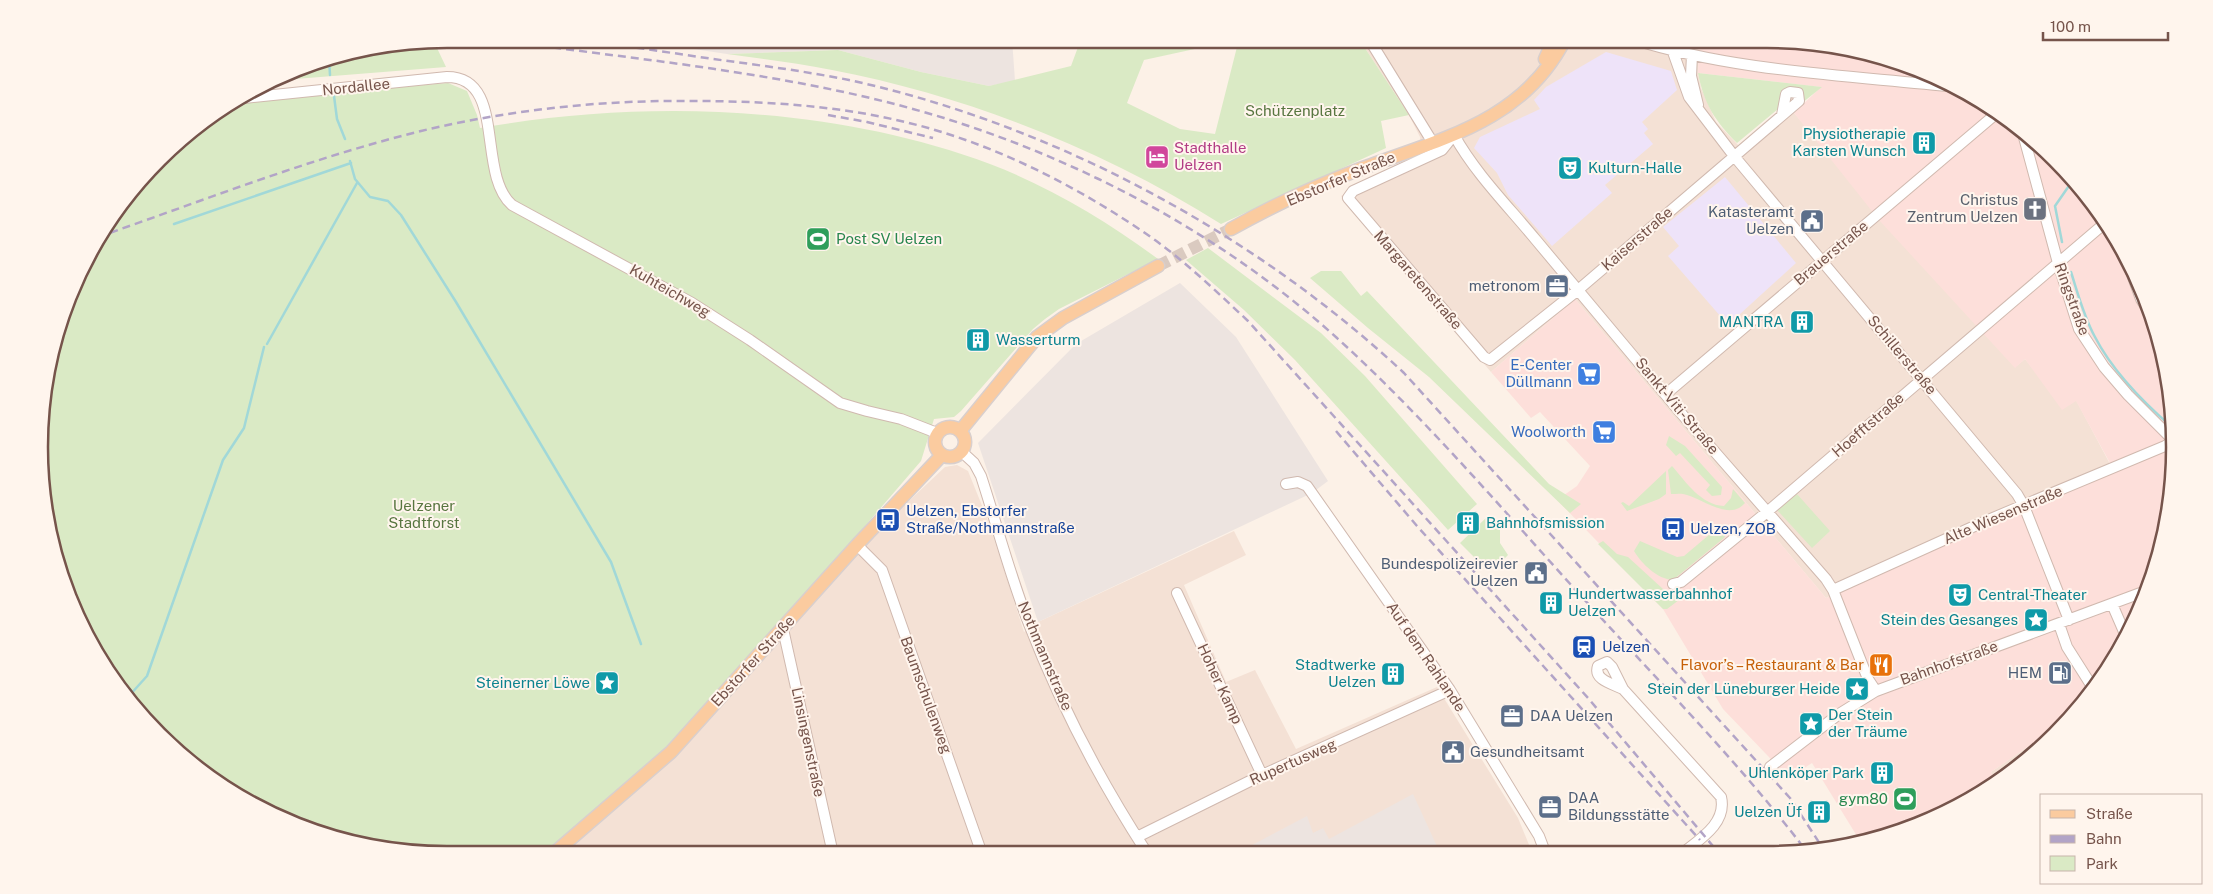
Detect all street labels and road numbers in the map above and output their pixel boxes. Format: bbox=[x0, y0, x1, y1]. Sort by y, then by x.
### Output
street label: Nordallee bbox=[321, 74, 391, 99]
street label: Ebstorfer Straße bbox=[1284, 148, 1398, 209]
street label: Kaiserstraße bbox=[1598, 203, 1676, 274]
street label: Brauerstraße bbox=[1790, 217, 1871, 289]
street label: Margaretenstraße bbox=[1371, 227, 1466, 333]
street label: Ringstraße bbox=[2051, 260, 2093, 337]
street label: Kuhteichweg bbox=[627, 261, 714, 321]
street label: Schillerstraße bbox=[1864, 312, 1940, 398]
street label: Sankt-Viti-Straße bbox=[1632, 354, 1723, 457]
street label: Hoefftstraße bbox=[1828, 389, 1907, 460]
street label: Alte Wiesenstraße bbox=[1941, 482, 2065, 547]
street label: Nothmannstraße bbox=[1015, 599, 1076, 713]
street label: Auf dem Rahlande bbox=[1383, 599, 1469, 715]
street label: Ebstorfer Straße bbox=[707, 612, 798, 710]
street label: Baumschulenweg bbox=[897, 634, 956, 756]
street label: Bahnhofstraße bbox=[1898, 637, 2000, 688]
street label: Hoher Kamp bbox=[1194, 641, 1247, 727]
street label: Linsingenstraße bbox=[789, 685, 828, 798]
street label: Rupertusweg bbox=[1247, 735, 1339, 788]

